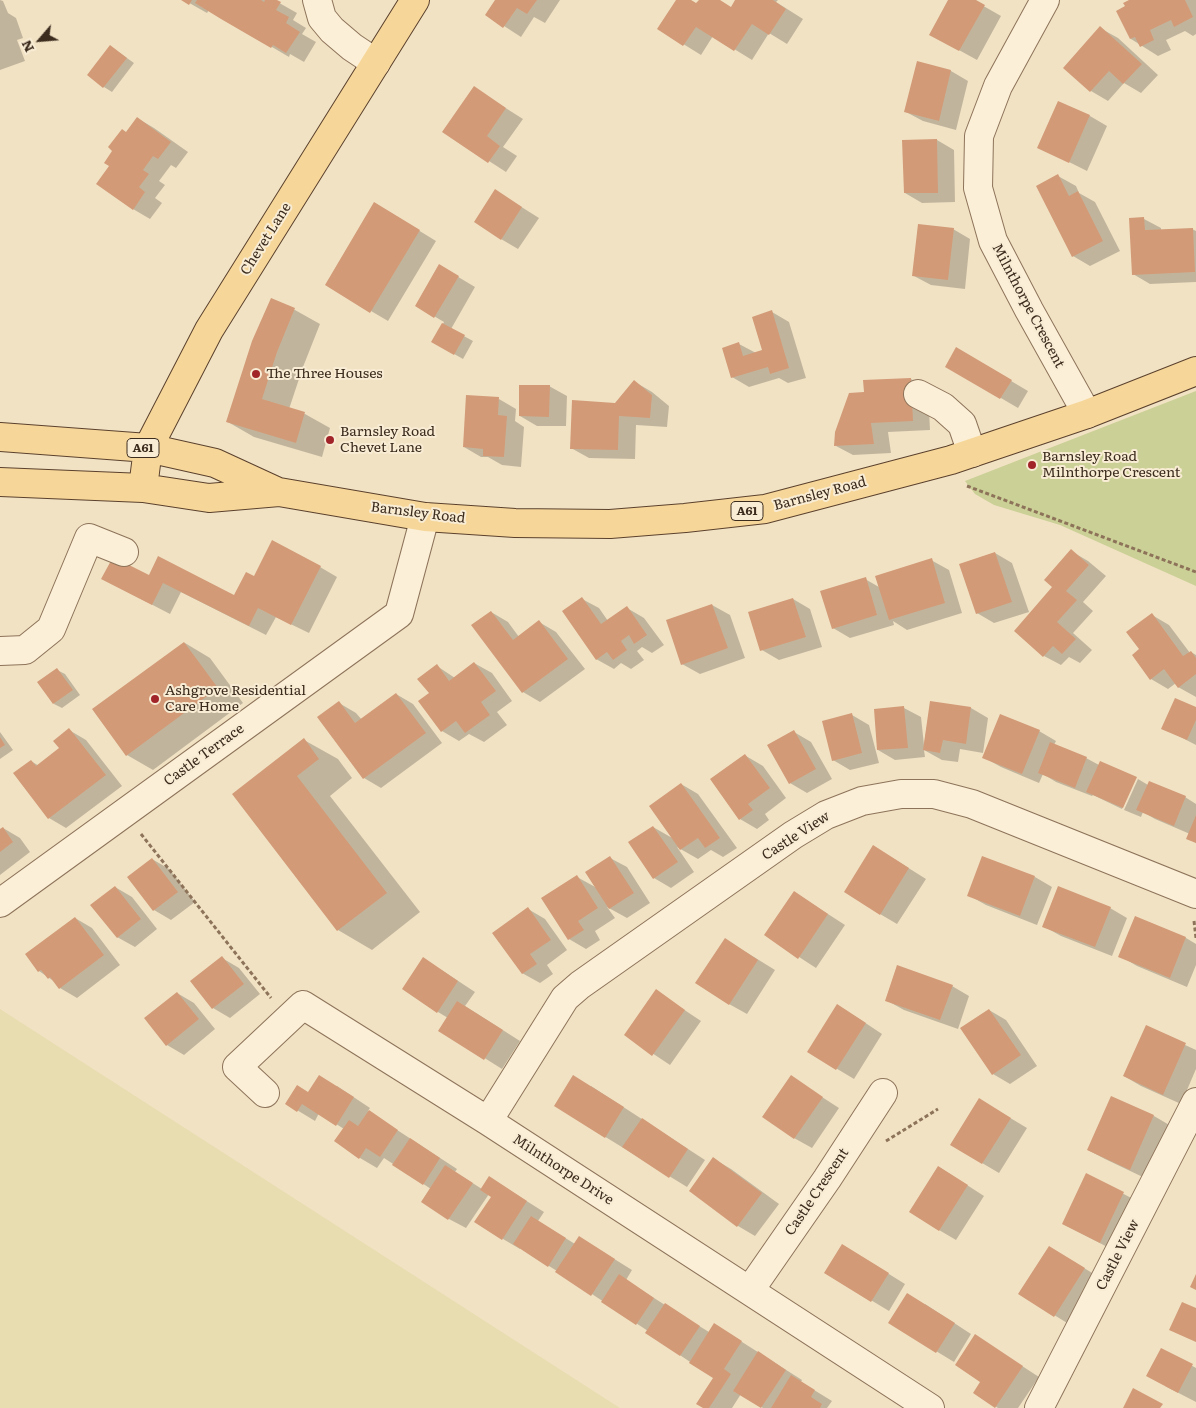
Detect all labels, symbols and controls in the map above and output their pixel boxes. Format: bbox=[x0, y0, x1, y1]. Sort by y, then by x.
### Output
north arrow bbox=[15, 15, 65, 65]
text: N bbox=[15, 37, 38, 57]
street label: Chevet Lane bbox=[237, 200, 295, 278]
street label: Milnthorpe Crescent bbox=[988, 241, 1068, 371]
place label: The Three Houses bbox=[266, 366, 383, 382]
marker: The Three Houses bbox=[250, 368, 262, 380]
place label: Barnsley Road Chevet Lane bbox=[340, 424, 435, 457]
marker: Barnsley Road Chevet Lane bbox=[324, 434, 336, 446]
road number: A61 bbox=[127, 438, 159, 458]
place label: Barnsley Road Milnthorpe Crescent bbox=[1042, 449, 1180, 482]
marker: Barnsley Road Milnthorpe Crescent bbox=[1026, 459, 1038, 471]
street label: Barnsley Road bbox=[772, 474, 868, 514]
street label: Barnsley Road bbox=[370, 499, 466, 527]
road number: A61 bbox=[731, 502, 763, 520]
place label: Ashgrove Residential Care Home bbox=[165, 683, 306, 716]
marker: Ashgrove Residential Care Home bbox=[149, 693, 161, 705]
street label: Castle Terrace bbox=[161, 720, 247, 790]
street label: Castle View bbox=[759, 808, 833, 864]
street label: Milnthorpe Drive bbox=[509, 1131, 617, 1209]
street label: Castle Crescent bbox=[782, 1145, 852, 1239]
street label: Castle View bbox=[1093, 1217, 1143, 1293]

